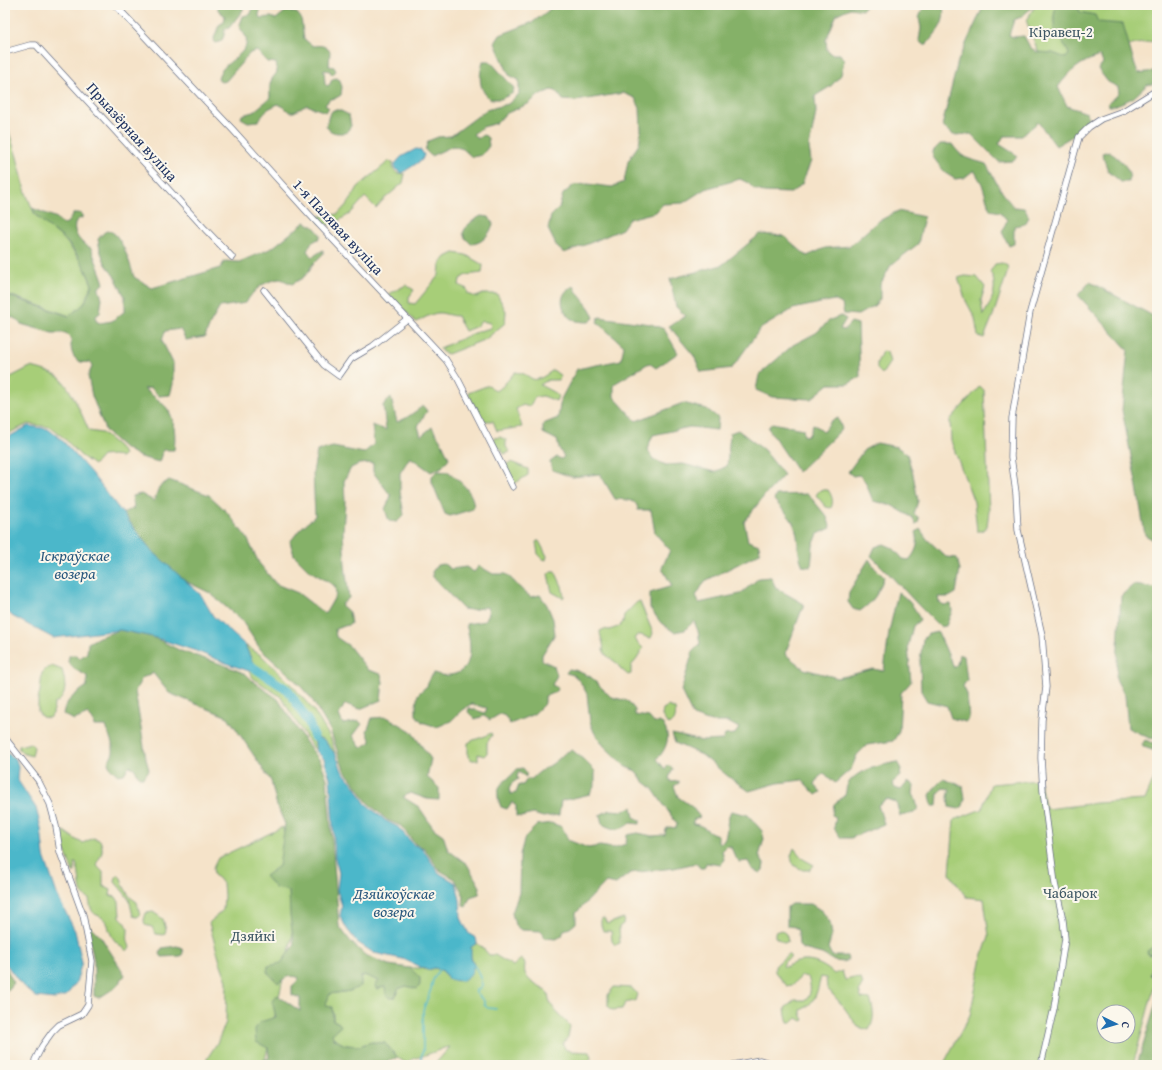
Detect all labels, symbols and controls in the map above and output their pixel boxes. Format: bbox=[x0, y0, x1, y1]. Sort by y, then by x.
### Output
park label: Кіравец-2 bbox=[1029, 21, 1093, 42]
street label: Прыазёрная вуліца bbox=[82, 77, 183, 186]
street label: 1-я Палявая вуліца bbox=[288, 174, 389, 280]
water label: Іскраўскае возера bbox=[40, 543, 110, 585]
water label: Дзяйкоўскае возера bbox=[352, 881, 435, 923]
park label: Чабарок bbox=[1043, 882, 1098, 903]
park label: Дзяйкі bbox=[230, 925, 275, 946]
north arrow bbox=[1096, 1004, 1136, 1044]
text: С bbox=[1118, 1021, 1134, 1029]

